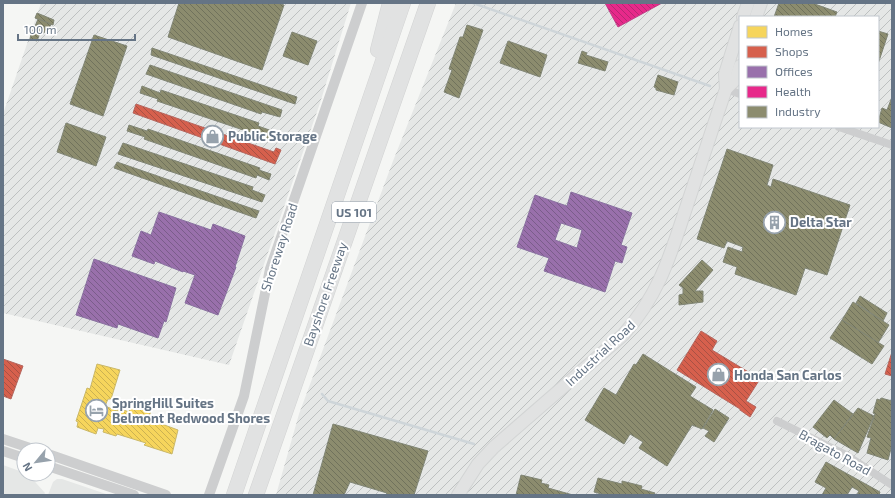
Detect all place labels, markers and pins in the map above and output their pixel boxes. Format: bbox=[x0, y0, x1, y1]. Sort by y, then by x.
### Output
shop icon: Public Storage bbox=[200, 123, 226, 149]
place label: Public Storage bbox=[228, 128, 317, 144]
building icon: Delta Star bbox=[761, 209, 787, 235]
place label: Delta Star bbox=[790, 214, 852, 230]
shop icon: Honda San Carlos bbox=[705, 362, 731, 388]
place label: Honda San Carlos bbox=[734, 367, 842, 383]
place label: SpringHill Suites Belmont Redwood Shores bbox=[112, 395, 270, 426]
hotel icon: SpringHill Suites Belmont Redwood Shores bbox=[84, 397, 110, 423]

